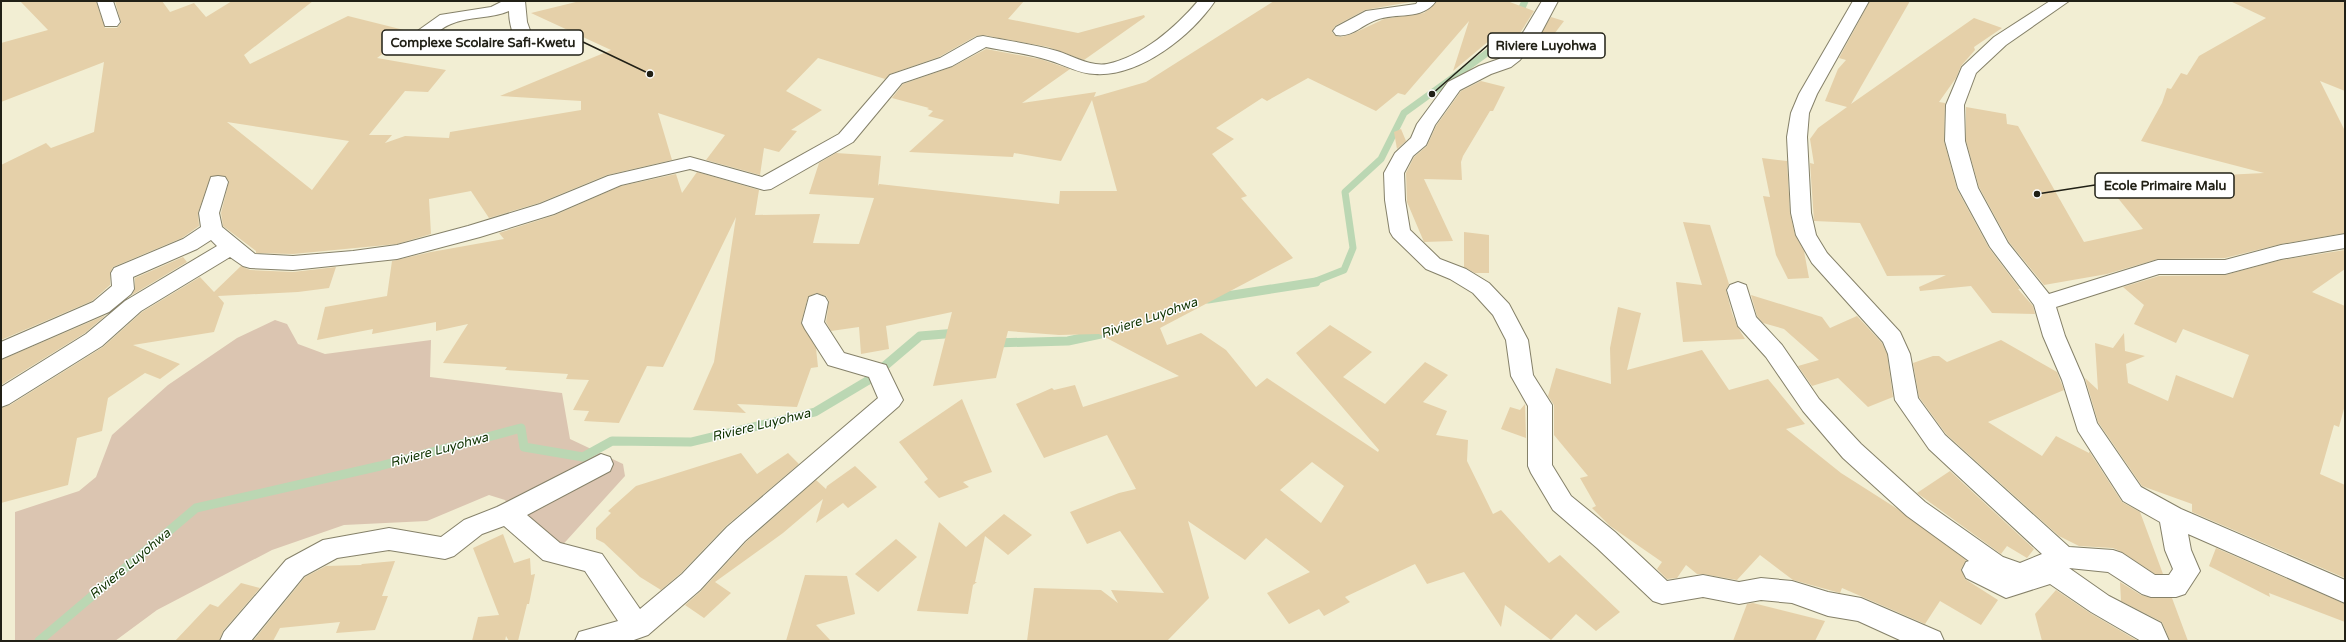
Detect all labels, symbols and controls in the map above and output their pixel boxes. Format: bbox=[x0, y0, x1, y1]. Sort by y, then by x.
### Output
callout: Complexe Scolaire Safi-Kwetu bbox=[382, 30, 583, 55]
callout: Riviere Luyohwa bbox=[1488, 33, 1605, 58]
text: Complexe Scolaire Safi-Kwetu bbox=[391, 35, 576, 51]
text: Riviere Luyohwa bbox=[1495, 38, 1597, 54]
callout: Ecole Primaire Malu bbox=[2095, 173, 2234, 198]
text: Ecole Primaire Malu bbox=[2104, 178, 2226, 194]
water label: Riviere Luyohwa bbox=[1099, 294, 1200, 342]
water label: Riviere Luyohwa bbox=[710, 405, 813, 445]
water label: Riviere Luyohwa bbox=[388, 429, 491, 471]
water label: Riviere Luyohwa bbox=[86, 525, 174, 603]

